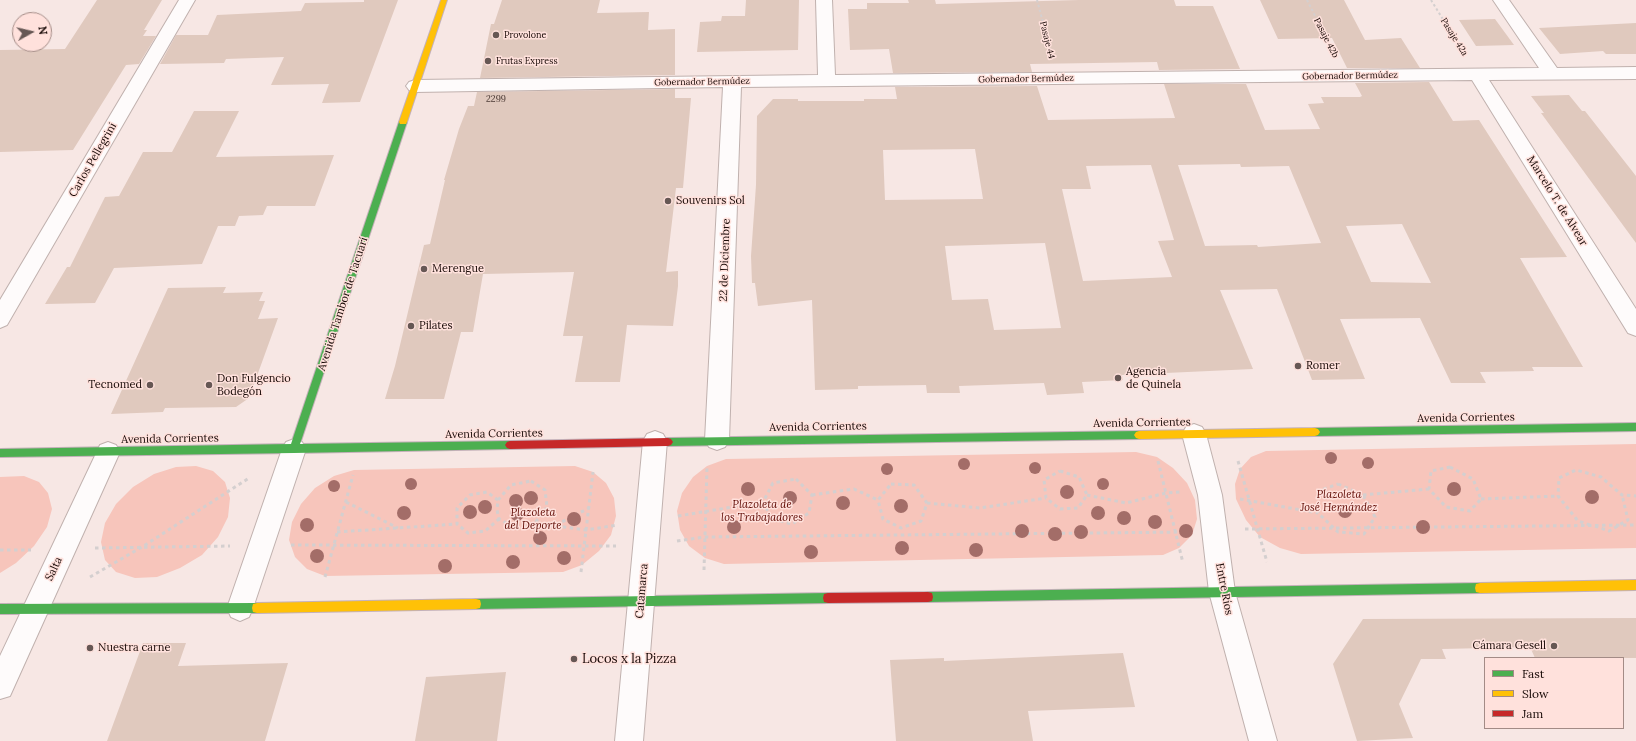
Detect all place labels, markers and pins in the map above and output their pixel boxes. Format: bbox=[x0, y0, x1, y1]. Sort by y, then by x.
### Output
marker: Provolone bbox=[491, 30, 501, 40]
place label: Provolone bbox=[504, 30, 546, 40]
marker: Frutas Express bbox=[483, 56, 493, 66]
place label: Frutas Express bbox=[496, 56, 558, 66]
place label: Souvenirs Sol bbox=[676, 194, 745, 208]
marker: Souvenirs Sol bbox=[663, 196, 673, 206]
place label: Merengue bbox=[432, 262, 484, 276]
marker: Merengue bbox=[419, 264, 429, 274]
place label: Pilates bbox=[419, 319, 453, 333]
marker: Pilates bbox=[406, 321, 416, 331]
place label: Romer bbox=[1306, 359, 1340, 373]
marker: Romer bbox=[1293, 361, 1303, 371]
place label: Agencia de Quinela bbox=[1126, 365, 1181, 391]
place label: Don Fulgencio Bodegón bbox=[217, 372, 291, 398]
marker: Agencia de Quinela bbox=[1113, 373, 1123, 383]
place label: Tecnomed bbox=[88, 378, 142, 392]
marker: Tecnomed bbox=[145, 380, 155, 390]
marker: Don Fulgencio Bodegón bbox=[204, 380, 214, 390]
place label: Cámara Gesell bbox=[1472, 639, 1546, 653]
place label: Nuestra carne bbox=[98, 641, 170, 655]
marker: Cámara Gesell bbox=[1549, 641, 1559, 651]
marker: Nuestra carne bbox=[85, 643, 95, 653]
place label: Locos x la Pizza bbox=[582, 651, 676, 667]
marker: Locos x la Pizza bbox=[569, 654, 579, 664]

